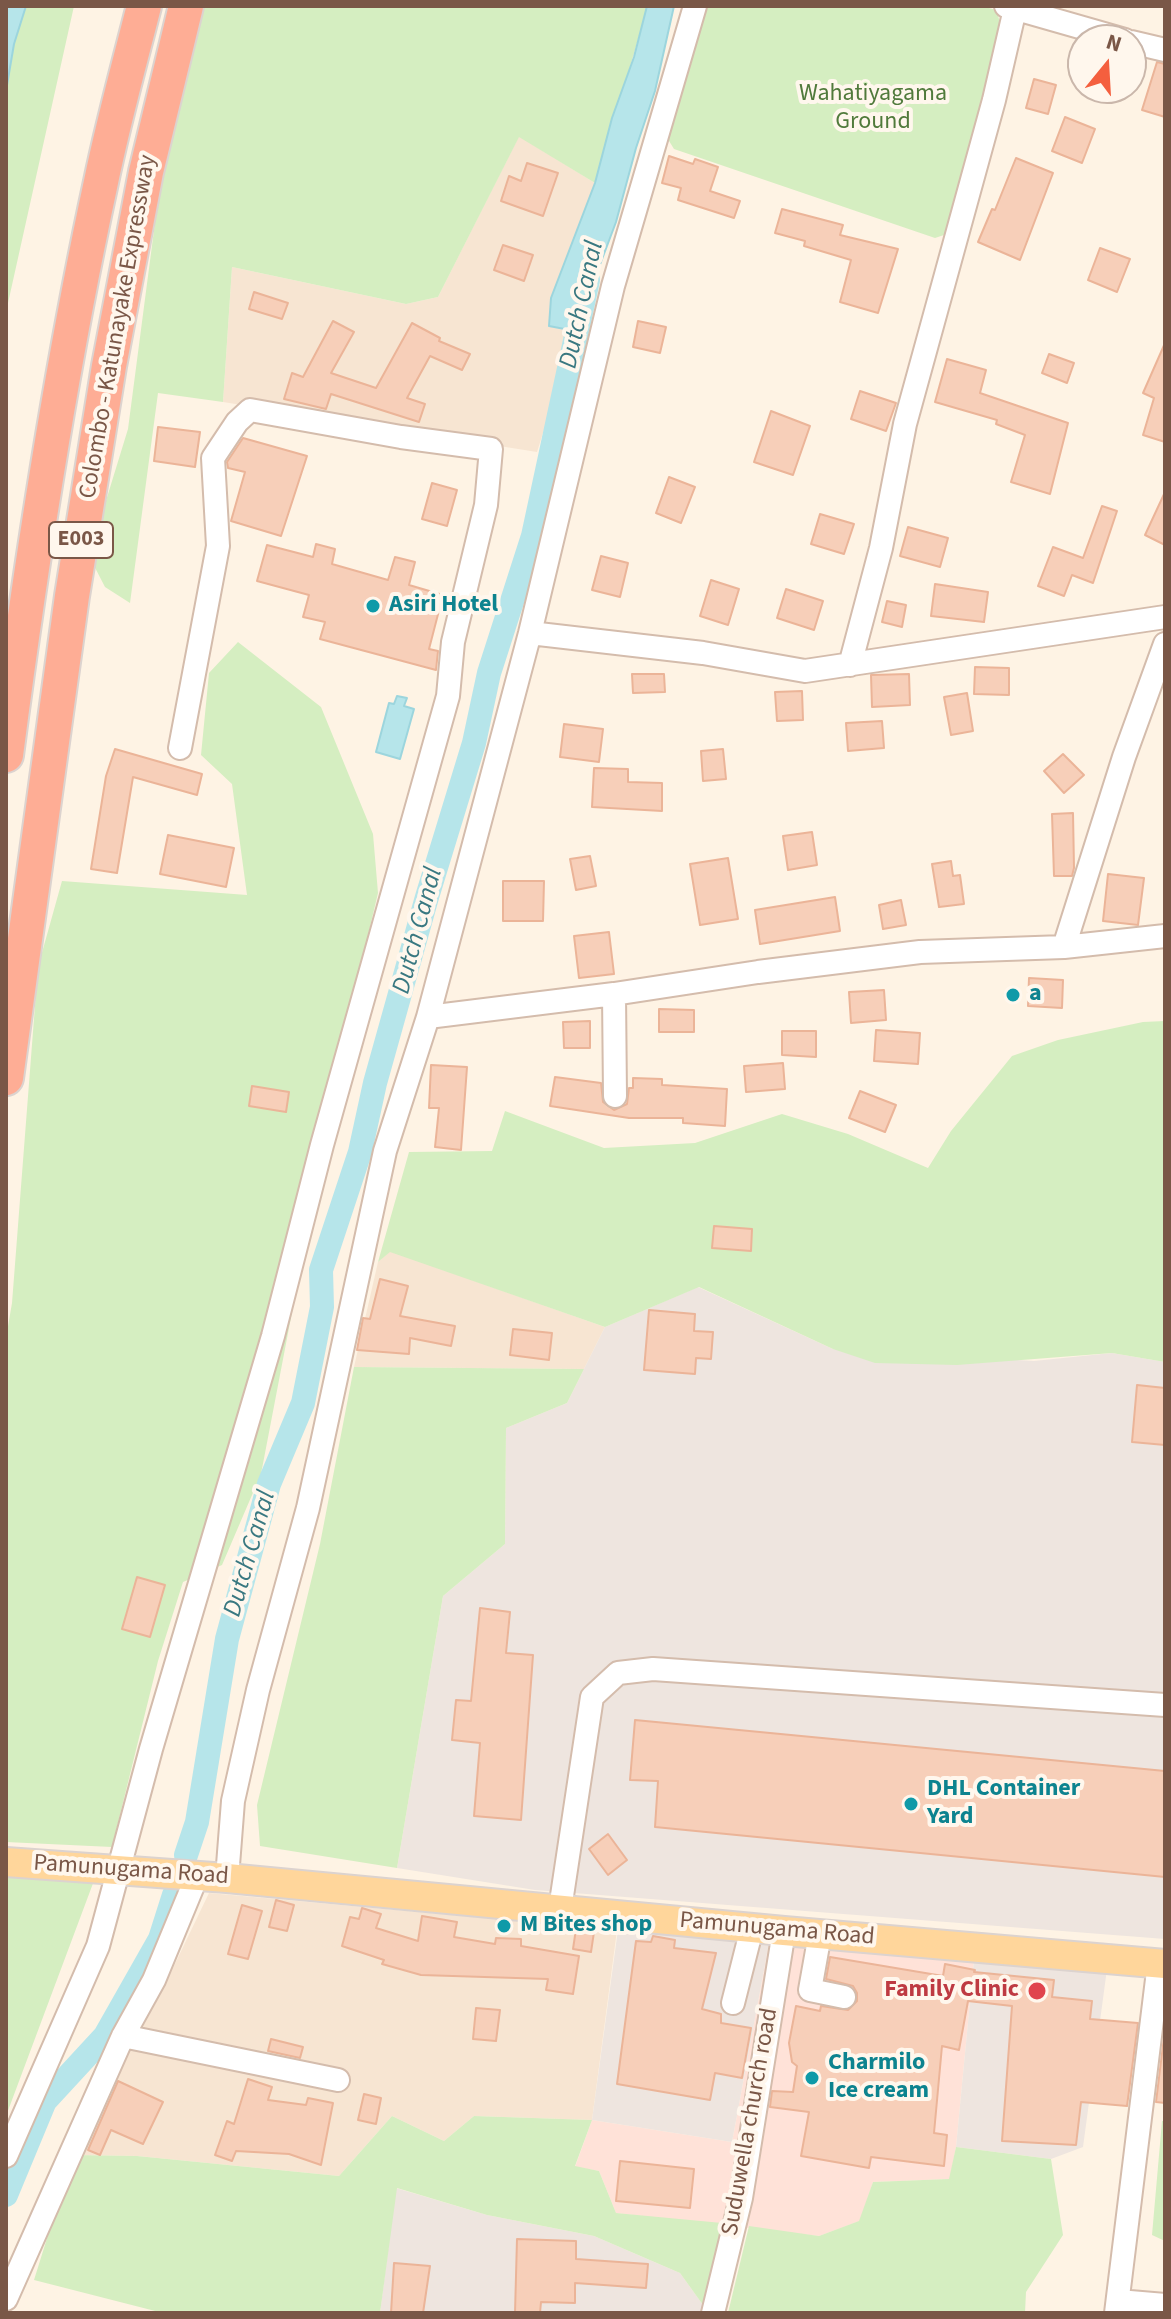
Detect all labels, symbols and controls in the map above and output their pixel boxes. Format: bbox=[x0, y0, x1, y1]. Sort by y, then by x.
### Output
north arrow bbox=[1067, 24, 1147, 104]
text: N bbox=[1102, 26, 1126, 61]
park label: Wahatiyagama Ground bbox=[799, 81, 947, 137]
street label: Colombo - Katunayake Expressway bbox=[75, 153, 163, 501]
water label: Dutch Canal bbox=[554, 238, 612, 372]
road number: E003 bbox=[49, 522, 113, 558]
place label: Asiri Hotel bbox=[389, 592, 498, 620]
marker: Asiri Hotel bbox=[364, 597, 382, 615]
water label: Dutch Canal bbox=[387, 864, 451, 998]
place label: a bbox=[1029, 981, 1042, 1009]
marker: a bbox=[1004, 986, 1022, 1004]
water label: Dutch Canal bbox=[218, 1487, 284, 1621]
place label: DHL Container Yard bbox=[927, 1776, 1080, 1832]
marker: DHL Container Yard bbox=[902, 1795, 920, 1813]
street label: Pamunugama Road bbox=[32, 1850, 230, 1892]
street label: Pamunugama Road bbox=[678, 1907, 876, 1953]
place label: M Bites shop bbox=[520, 1912, 652, 1940]
marker: M Bites shop bbox=[495, 1917, 513, 1935]
place label: Family Clinic bbox=[884, 1977, 1019, 2005]
marker: Family Clinic bbox=[1026, 1980, 1048, 2002]
street label: Suduwella church road bbox=[717, 2006, 785, 2238]
place label: Charmilo Ice cream bbox=[828, 2050, 929, 2106]
marker: Charmilo Ice cream bbox=[803, 2069, 821, 2087]

